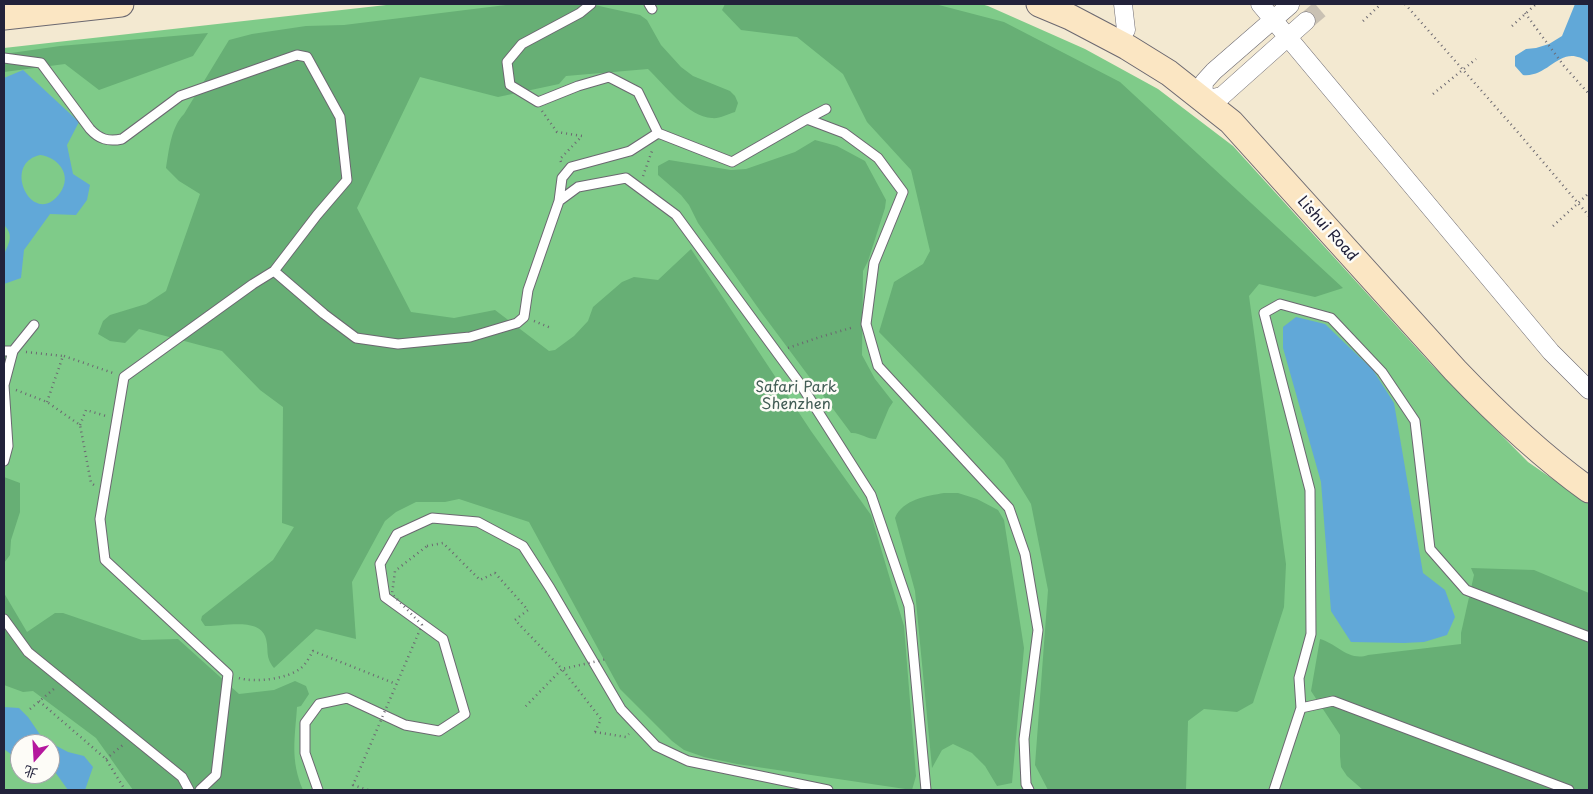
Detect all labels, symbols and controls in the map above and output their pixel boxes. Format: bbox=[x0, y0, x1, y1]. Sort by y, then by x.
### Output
street label: Lishui Road bbox=[1293, 193, 1361, 265]
park label: Safari Park Shenzhen bbox=[755, 379, 837, 414]
north arrow bbox=[10, 734, 60, 784]
text: 北 bbox=[20, 761, 40, 785]

